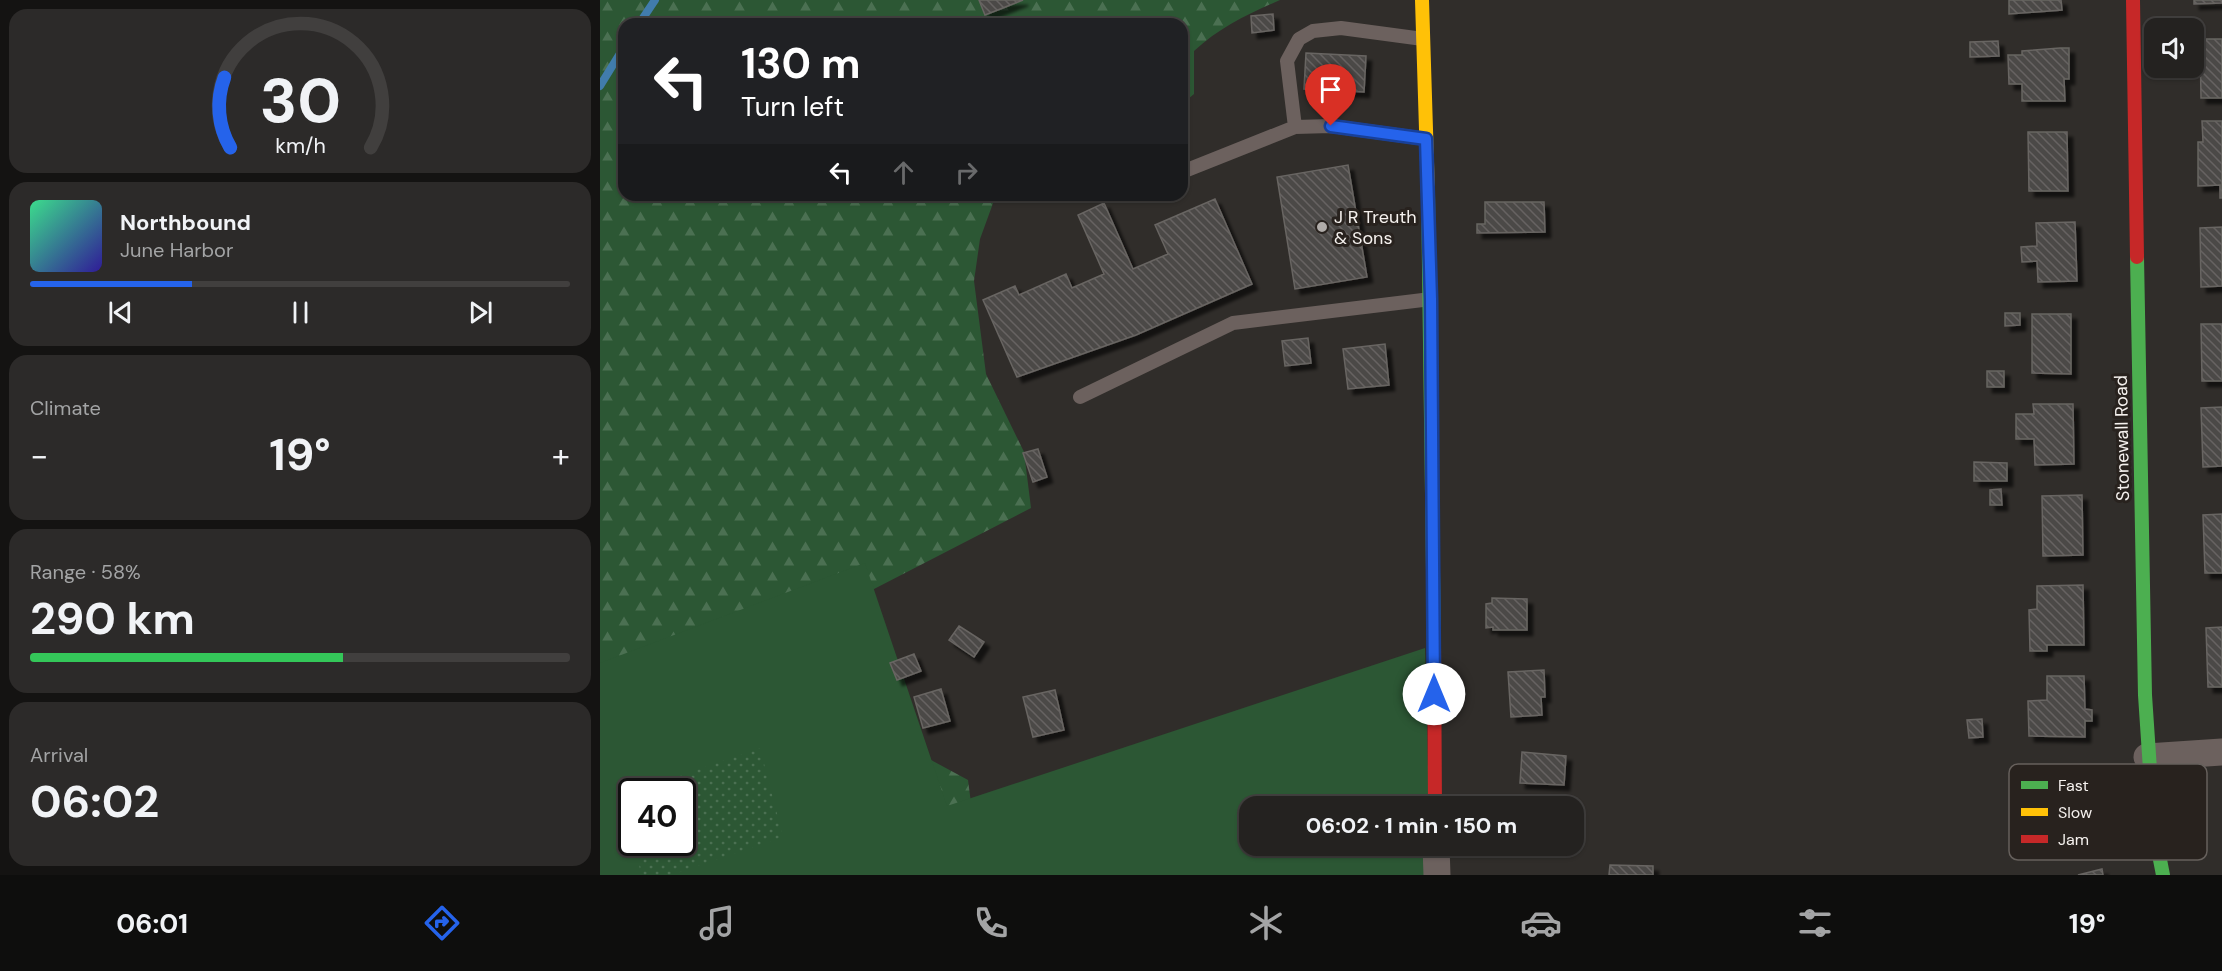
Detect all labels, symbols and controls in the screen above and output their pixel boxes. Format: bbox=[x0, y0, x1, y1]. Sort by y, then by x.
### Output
map controls bbox=[2144, 18, 2204, 78]
button: sound bbox=[2144, 18, 2204, 78]
text: 130 m bbox=[741, 36, 861, 91]
icon: left bbox=[642, 42, 720, 120]
text: 30 bbox=[259, 60, 341, 141]
pin bbox=[1305, 64, 1356, 126]
icon: arrive bbox=[1314, 73, 1347, 106]
text: Turn left bbox=[741, 89, 844, 124]
text: km/h bbox=[275, 132, 325, 160]
icon: left bbox=[824, 156, 857, 189]
icon: ahead bbox=[887, 156, 920, 189]
icon: right bbox=[950, 156, 983, 189]
place label: J R Treuth & Sons bbox=[1334, 205, 1417, 250]
text: Northbound bbox=[120, 208, 251, 237]
marker: J R Treuth & Sons bbox=[1315, 220, 1329, 234]
text: June Harbor bbox=[120, 237, 233, 263]
icon: previous bbox=[104, 296, 137, 329]
icon: pause bbox=[284, 296, 317, 329]
icon: next bbox=[464, 296, 497, 329]
street label: Stonewall Road bbox=[2109, 375, 2135, 501]
text: Climate bbox=[30, 395, 101, 421]
text: 19° bbox=[269, 425, 331, 484]
text: − bbox=[30, 434, 48, 477]
text: + bbox=[552, 434, 570, 477]
text: Range · 58% bbox=[30, 559, 141, 585]
text: 290 km bbox=[30, 589, 195, 648]
position arrow bbox=[1402, 662, 1466, 726]
text: Arrival bbox=[30, 742, 88, 768]
legend bbox=[2009, 764, 2207, 860]
text: 06:02 bbox=[30, 772, 159, 831]
text: Fast bbox=[2058, 775, 2089, 796]
speed limit sign: 40 bbox=[618, 778, 696, 856]
text: Slow bbox=[2058, 802, 2092, 823]
text: 06:02 · 1 min · 150 m bbox=[1306, 811, 1517, 840]
text: Jam bbox=[2058, 829, 2089, 850]
icon: directions bbox=[421, 902, 463, 944]
icon: music bbox=[696, 902, 738, 944]
icon: phone bbox=[970, 902, 1012, 944]
icon: climate bbox=[1245, 902, 1287, 944]
icon: car bbox=[1520, 902, 1562, 944]
icon: filters bbox=[1794, 902, 1836, 944]
text: 06:01 bbox=[116, 906, 188, 941]
text: 19° bbox=[2069, 906, 2106, 941]

